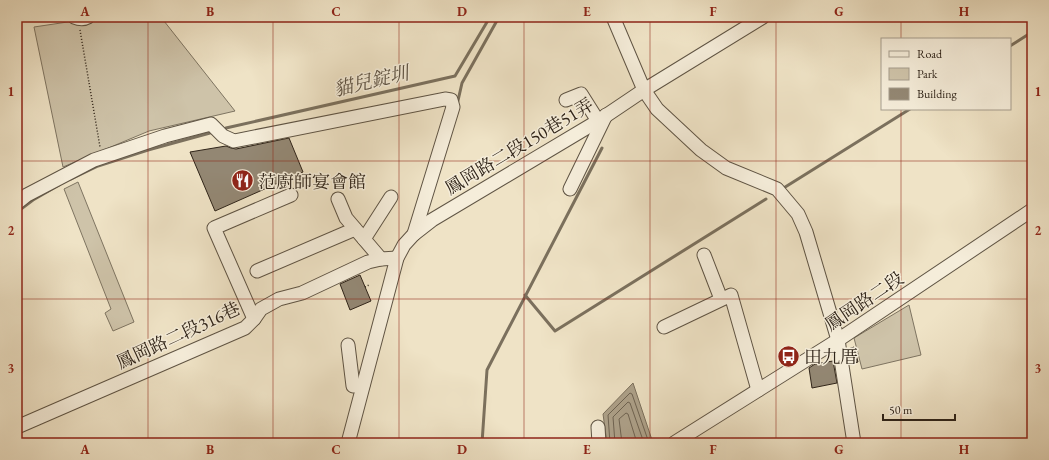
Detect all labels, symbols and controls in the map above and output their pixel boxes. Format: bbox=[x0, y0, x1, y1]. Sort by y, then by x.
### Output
text: A bbox=[79, 3, 90, 20]
text: B bbox=[206, 3, 214, 20]
text: C bbox=[331, 3, 341, 20]
text: D bbox=[457, 3, 467, 20]
text: E bbox=[583, 3, 591, 20]
text: F bbox=[709, 3, 717, 20]
text: G bbox=[834, 3, 844, 20]
text: H bbox=[959, 3, 970, 20]
legend bbox=[881, 38, 1011, 110]
text: Road bbox=[917, 46, 943, 62]
water label: 貓兒錠圳 bbox=[331, 60, 414, 102]
text: Park bbox=[917, 66, 938, 82]
text: 1 bbox=[8, 83, 15, 100]
text: 1 bbox=[1035, 83, 1042, 100]
text: Building bbox=[917, 86, 958, 102]
street label: 鳳岡路二段150巷51弄 bbox=[441, 93, 597, 199]
restaurant icon: 范廚師宴會館 bbox=[230, 168, 256, 194]
place label: 范廚師宴會館 bbox=[258, 170, 366, 193]
text: 2 bbox=[8, 222, 15, 239]
text: 2 bbox=[1035, 222, 1042, 239]
street label: 鳳岡路二段 bbox=[820, 266, 908, 336]
street label: 鳳岡路二段316巷 bbox=[112, 296, 244, 374]
bus stop icon: 田九厝 bbox=[776, 343, 802, 369]
place label: 田九厝 bbox=[804, 345, 858, 368]
text: 3 bbox=[8, 360, 15, 377]
text: 3 bbox=[1035, 360, 1042, 377]
scale bar bbox=[883, 396, 955, 422]
text: 50 m bbox=[889, 402, 913, 418]
text: A bbox=[79, 441, 90, 458]
text: B bbox=[206, 441, 214, 458]
text: C bbox=[331, 441, 341, 458]
text: D bbox=[457, 441, 467, 458]
text: E bbox=[583, 441, 591, 458]
text: F bbox=[709, 441, 717, 458]
text: G bbox=[834, 441, 844, 458]
text: H bbox=[959, 441, 970, 458]

